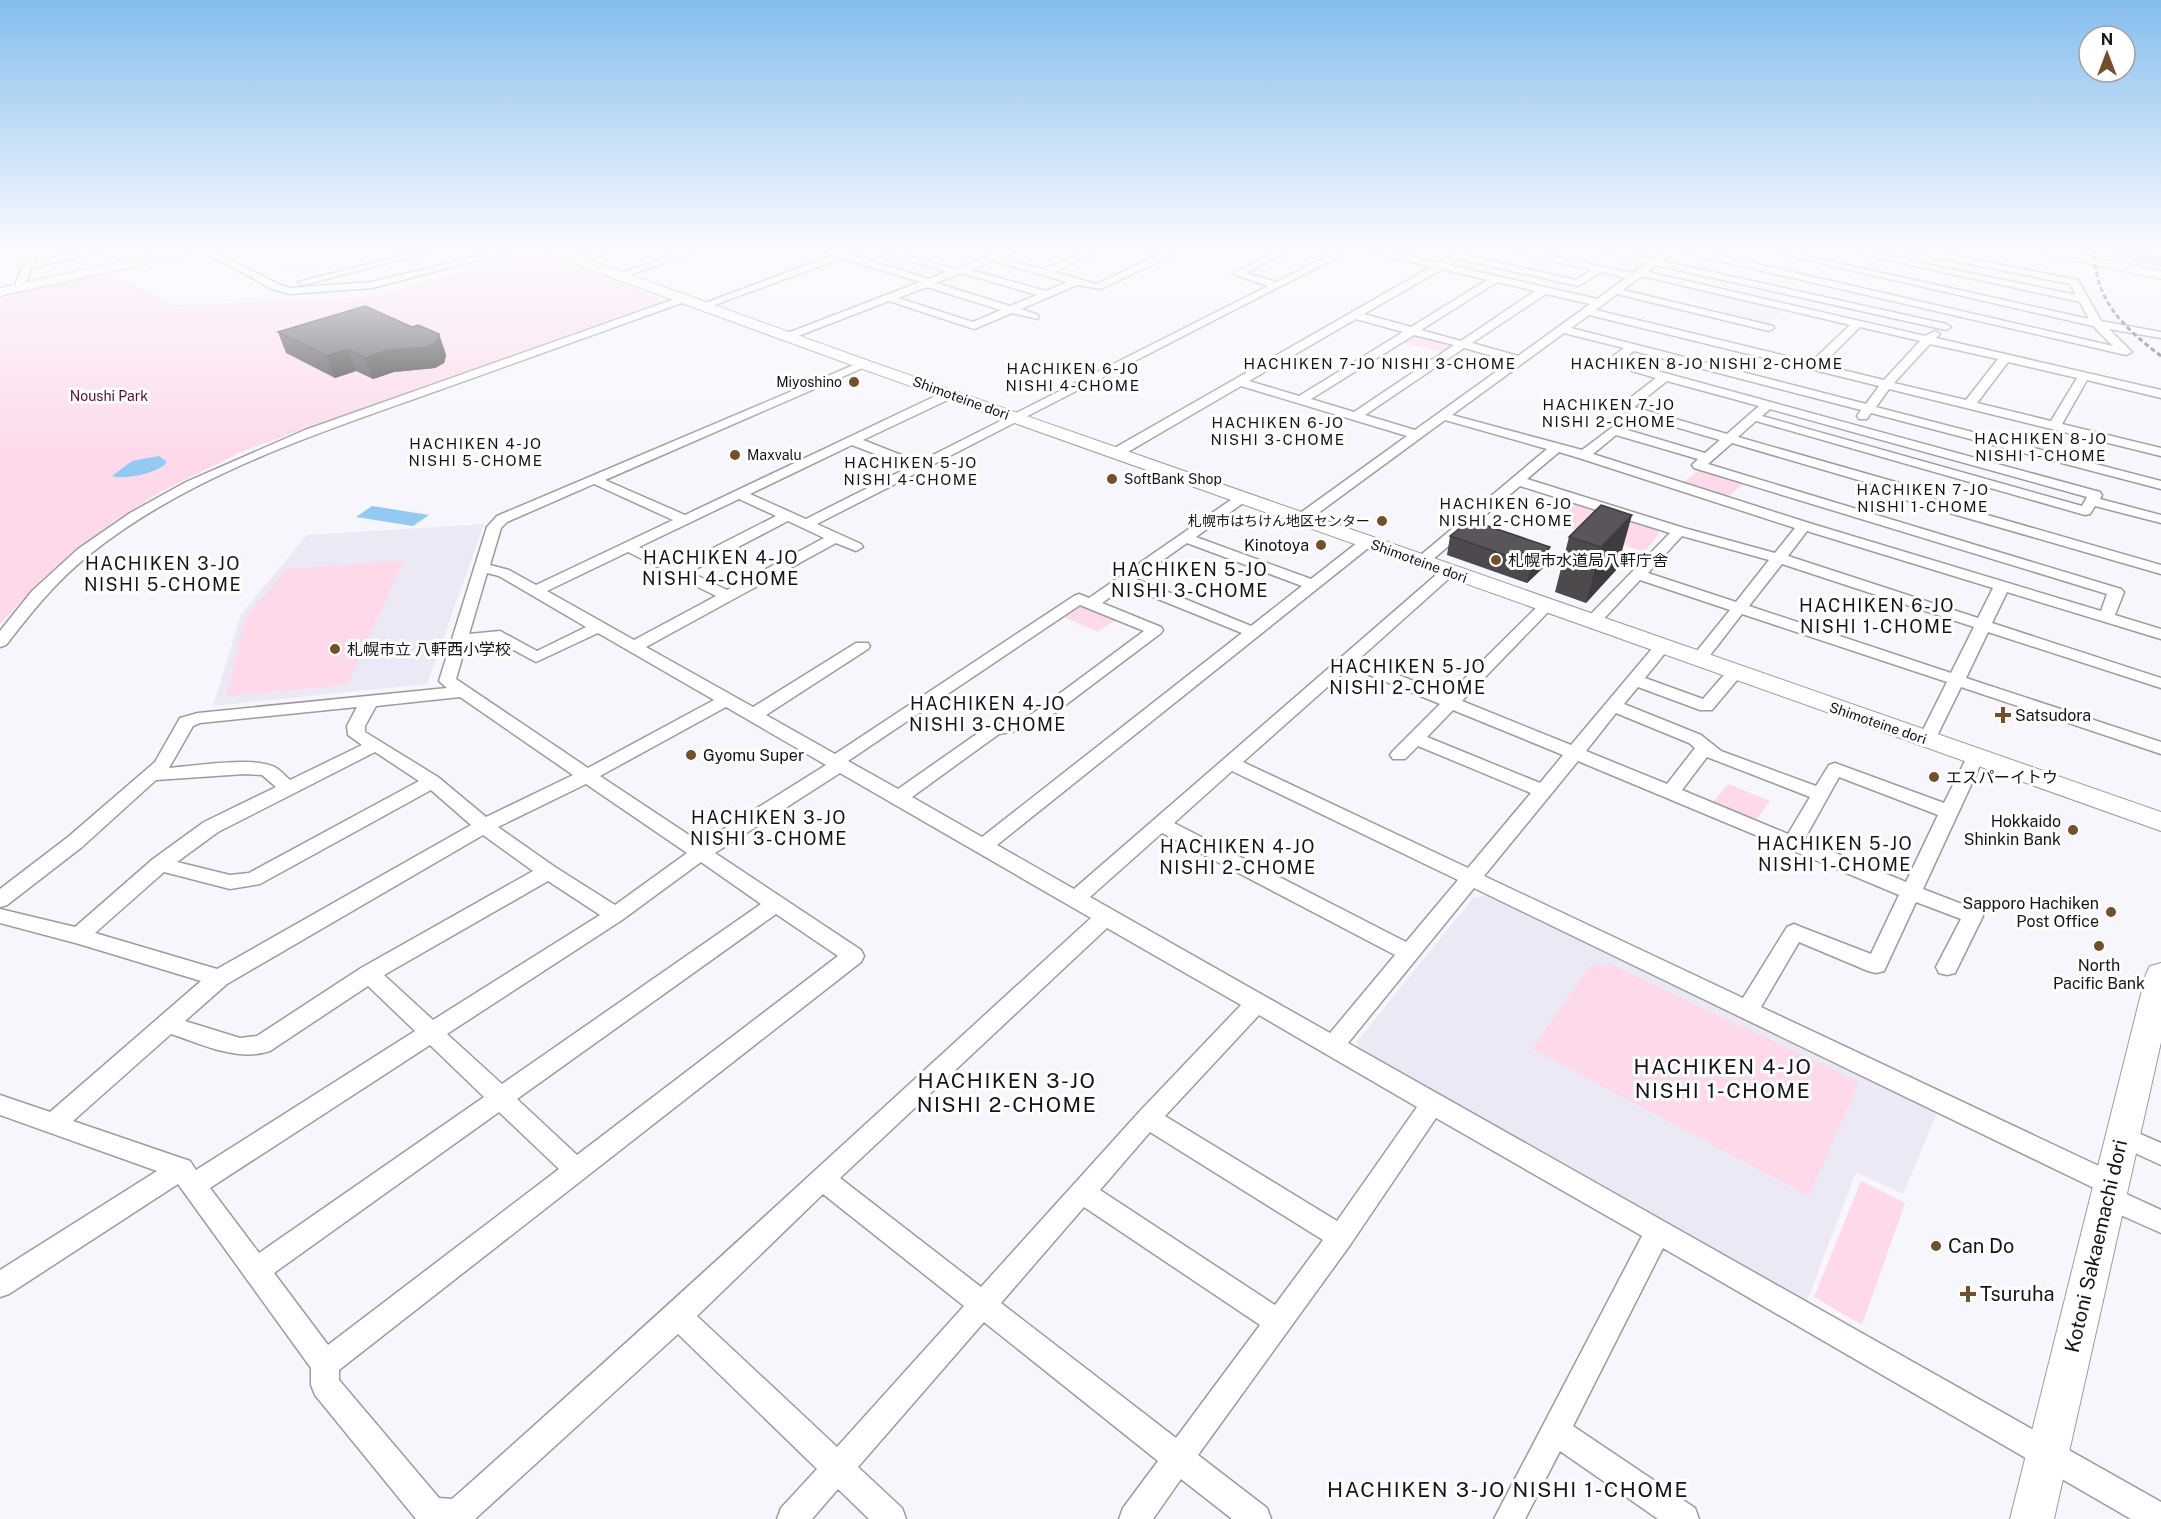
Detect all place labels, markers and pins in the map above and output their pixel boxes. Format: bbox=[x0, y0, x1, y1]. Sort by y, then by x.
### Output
place label: Miyoshino bbox=[776, 374, 842, 390]
marker: Miyoshino bbox=[847, 375, 861, 389]
place label: Maxvalu bbox=[747, 447, 802, 463]
marker: Maxvalu bbox=[728, 448, 742, 462]
place label: SoftBank Shop bbox=[1124, 471, 1222, 487]
marker: SoftBank Shop bbox=[1105, 472, 1119, 486]
place label: 札幌市はちけん地区センター bbox=[1188, 513, 1370, 529]
marker: 札幌市はちけん地区センター bbox=[1375, 514, 1389, 528]
place label: Kinotoya bbox=[1244, 536, 1309, 555]
marker: Kinotoya bbox=[1314, 538, 1328, 552]
place label: 札幌市水道局八軒庁舎 bbox=[1508, 551, 1668, 570]
marker: 札幌市水道局八軒庁舎 bbox=[1489, 553, 1503, 567]
place label: 札幌市立 八軒西小学校 bbox=[347, 640, 511, 659]
marker: 札幌市立 八軒西小学校 bbox=[328, 642, 342, 656]
place label: Satsudora bbox=[2015, 706, 2091, 725]
marker: Satsudora bbox=[1996, 708, 2010, 722]
place label: Gyomu Super bbox=[703, 746, 804, 765]
marker: Gyomu Super bbox=[684, 748, 698, 762]
place label: エスパーイトウ bbox=[1946, 768, 2058, 787]
marker: エスパーイトウ bbox=[1927, 770, 1941, 784]
place label: Hokkaido Shinkin Bank bbox=[1964, 812, 2061, 849]
marker: Hokkaido Shinkin Bank bbox=[2066, 823, 2080, 837]
place label: Sapporo Hachiken Post Office bbox=[1963, 894, 2099, 931]
marker: Sapporo Hachiken Post Office bbox=[2104, 905, 2118, 919]
marker: North Pacific Bank bbox=[2092, 939, 2106, 953]
place label: North Pacific Bank bbox=[2053, 956, 2145, 993]
place label: Can Do bbox=[1948, 1234, 2014, 1258]
marker: Can Do bbox=[1929, 1239, 1943, 1253]
place label: Tsuruha bbox=[1980, 1282, 2055, 1306]
marker: Tsuruha bbox=[1961, 1287, 1975, 1301]

